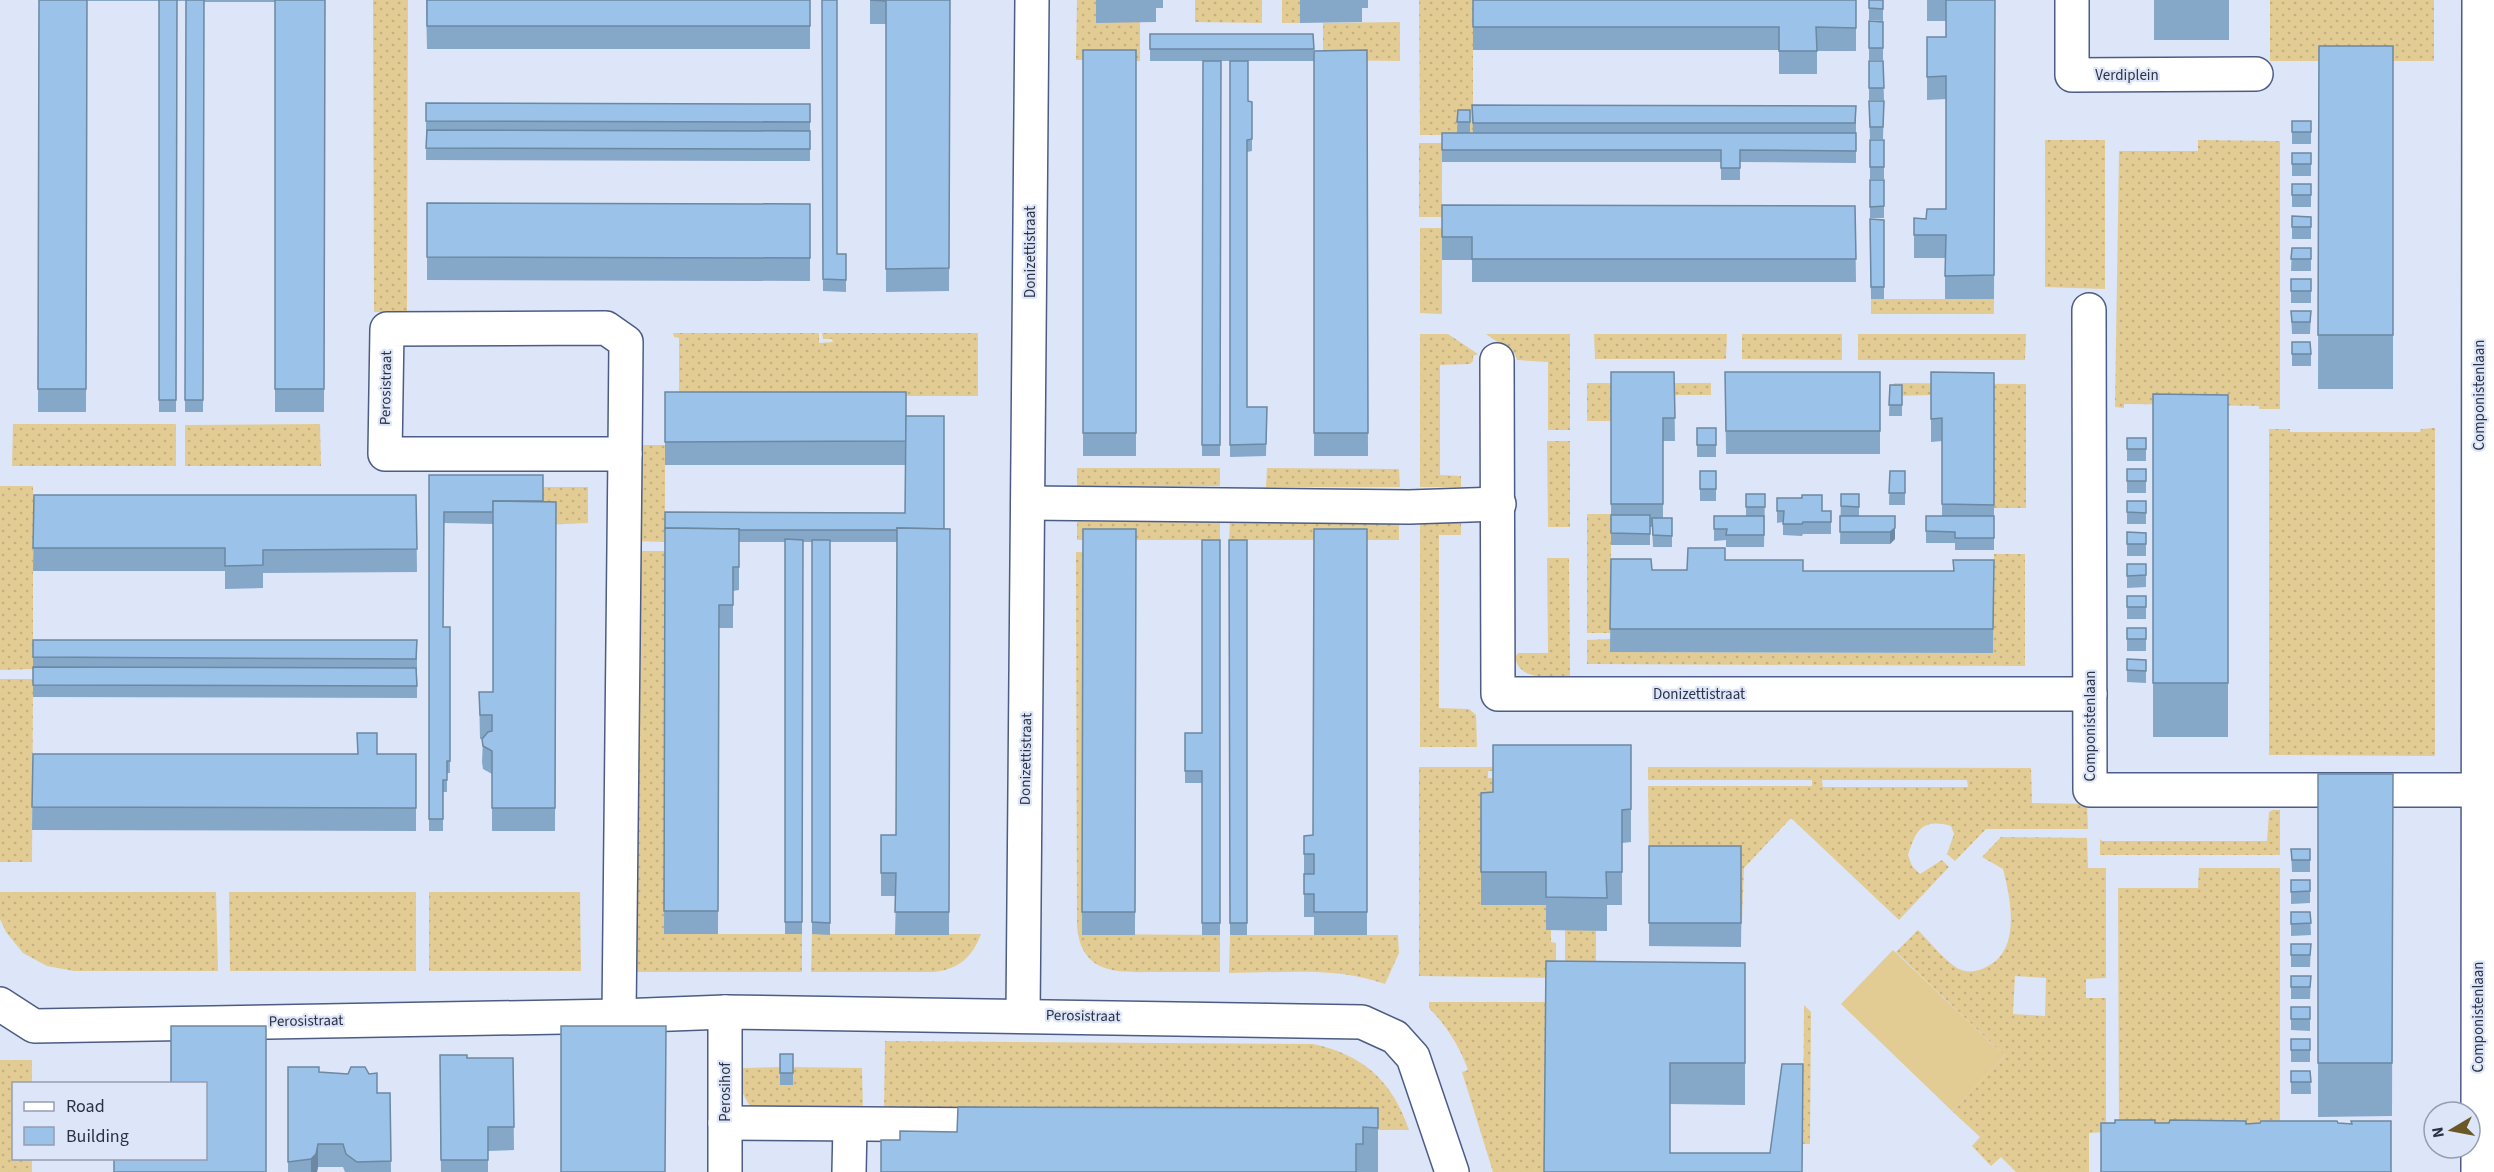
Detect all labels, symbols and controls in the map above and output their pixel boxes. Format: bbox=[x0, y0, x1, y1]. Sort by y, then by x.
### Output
street label: Verdiplein bbox=[2095, 65, 2159, 86]
street label: Donizettistraat bbox=[1020, 206, 1041, 298]
street label: Componistenlaan bbox=[2469, 339, 2490, 451]
street label: Perosistraat bbox=[375, 351, 397, 425]
street label: Componistenlaan bbox=[2080, 670, 2101, 782]
street label: Donizettistraat bbox=[1653, 684, 1745, 705]
street label: Donizettistraat bbox=[1015, 713, 1037, 805]
street label: Componistenlaan bbox=[2468, 961, 2489, 1073]
street label: Perosistraat bbox=[1046, 1005, 1120, 1027]
street label: Perosistraat bbox=[269, 1010, 343, 1032]
street label: Perosihof bbox=[715, 1062, 736, 1122]
legend bbox=[12, 1082, 207, 1160]
text: Road bbox=[66, 1094, 105, 1119]
north arrow bbox=[2422, 1100, 2482, 1160]
text: Building bbox=[66, 1124, 129, 1149]
text: N bbox=[2426, 1125, 2450, 1140]

